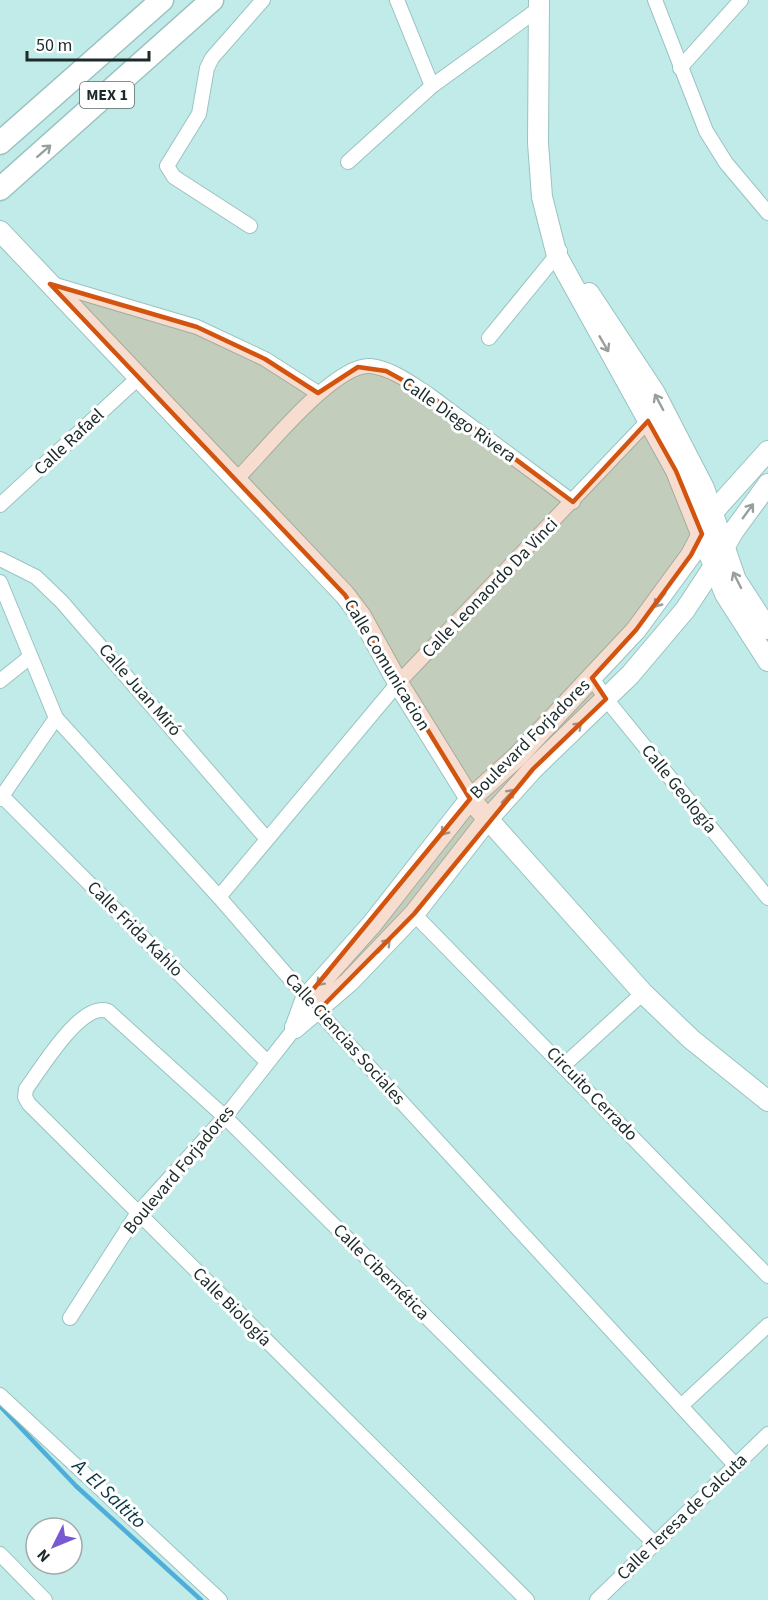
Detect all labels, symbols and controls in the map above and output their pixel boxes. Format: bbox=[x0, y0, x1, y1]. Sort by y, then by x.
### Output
scale bar bbox=[27, 24, 148, 62]
text: 50 m bbox=[36, 33, 72, 58]
road number: MEX 1 bbox=[80, 82, 134, 108]
one-way arrow bbox=[36, 144, 52, 157]
one-way arrow bbox=[599, 335, 611, 352]
street label: Calle Diego Rivera bbox=[397, 371, 521, 469]
one-way arrow bbox=[653, 393, 665, 411]
street label: Calle Rafael bbox=[28, 403, 110, 481]
one-way arrow bbox=[742, 504, 754, 520]
street label: Calle Leonaordo Da Vinci bbox=[416, 512, 564, 664]
one-way arrow bbox=[731, 572, 743, 589]
one-way arrow bbox=[654, 591, 666, 607]
street label: Calle Comunicacion bbox=[338, 595, 436, 735]
street label: Calle Juan Miró bbox=[93, 638, 187, 742]
street label: Boulevard Forjadores bbox=[464, 673, 596, 805]
one-way arrow bbox=[568, 722, 583, 736]
street label: Calle Geología bbox=[635, 739, 723, 839]
one-way arrow bbox=[501, 789, 516, 804]
one-way arrow bbox=[440, 820, 453, 836]
street label: Calle Frida Kahlo bbox=[81, 875, 189, 983]
one-way arrow bbox=[377, 939, 391, 954]
street label: Calle Ciencias Sociales bbox=[279, 968, 411, 1110]
one-way arrow bbox=[316, 971, 330, 986]
street label: Circuito Cerrado bbox=[540, 1041, 644, 1147]
street label: Boulevard Forjadores bbox=[118, 1100, 240, 1240]
street label: Calle Cibernética bbox=[327, 1218, 435, 1326]
street label: Calle Biología bbox=[187, 1262, 277, 1352]
street label: Calle Teresa de Calcuta bbox=[611, 1448, 753, 1586]
water label: A. El Saltito bbox=[64, 1451, 152, 1535]
north arrow bbox=[24, 1516, 84, 1576]
text: N bbox=[32, 1544, 55, 1567]

